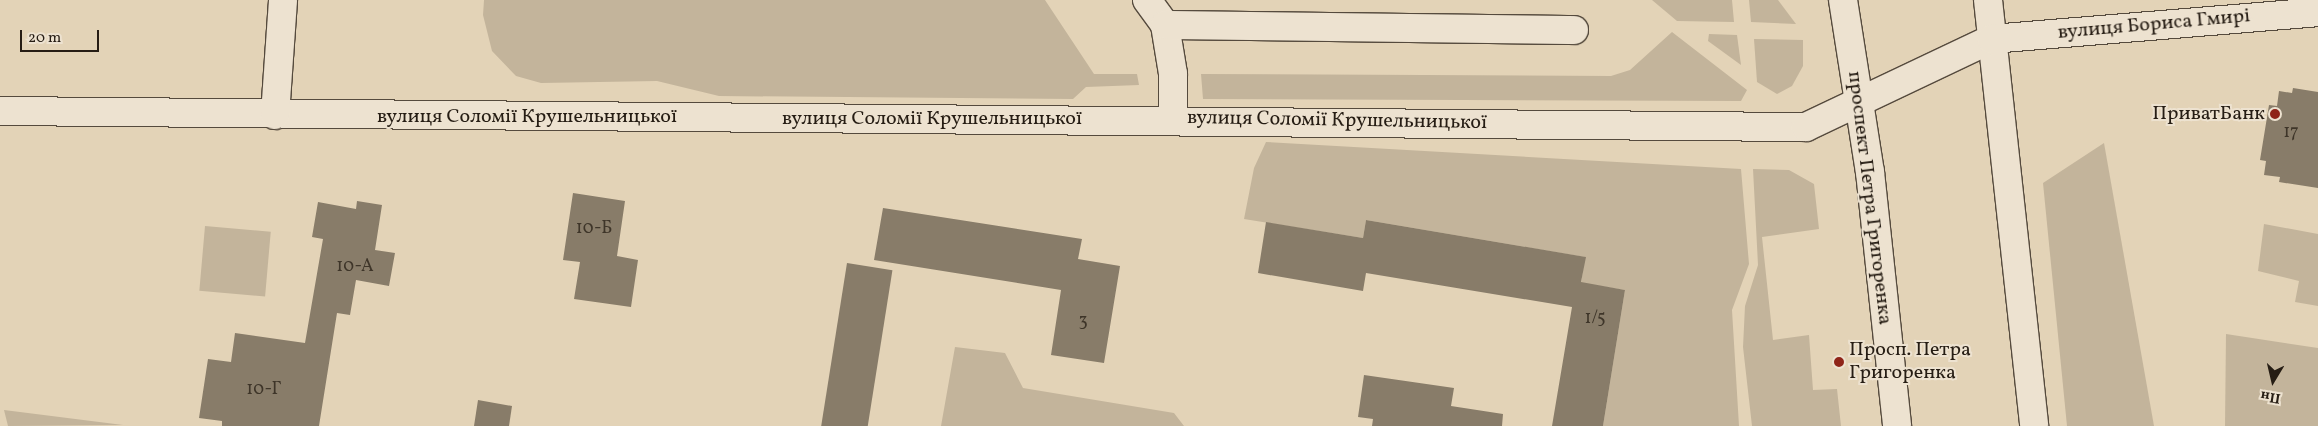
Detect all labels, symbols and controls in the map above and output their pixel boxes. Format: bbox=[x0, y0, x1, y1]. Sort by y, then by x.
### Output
street label: вулиця Бориса Гмирі bbox=[2057, 5, 2251, 45]
scale bar bbox=[22, 20, 101, 52]
text: 20 m bbox=[28, 28, 61, 49]
street label: проспект Петра Григоренка bbox=[1842, 70, 1896, 326]
place label: ПриватБанк bbox=[2152, 102, 2265, 126]
street label: вулиця Соломії Крушельницької bbox=[377, 105, 677, 129]
street label: вулиця Соломії Крушельницької bbox=[1187, 106, 1487, 136]
street label: вулиця Соломії Крушельницької bbox=[782, 107, 1082, 131]
marker: ПриватБанк bbox=[2269, 108, 2281, 120]
house number: 17 bbox=[2283, 122, 2299, 144]
house number: 10-Б bbox=[576, 218, 612, 240]
house number: 10-А bbox=[336, 256, 374, 278]
house number: 1/5 bbox=[1584, 308, 1606, 330]
house number: 3 bbox=[1078, 311, 1088, 333]
place label: Просп. Петра Григоренка bbox=[1849, 339, 1971, 386]
marker: Просп. Петра Григоренка bbox=[1833, 356, 1845, 368]
north arrow bbox=[2248, 356, 2298, 406]
house number: 10-Г bbox=[246, 379, 282, 401]
text: Пн bbox=[2259, 385, 2282, 407]

